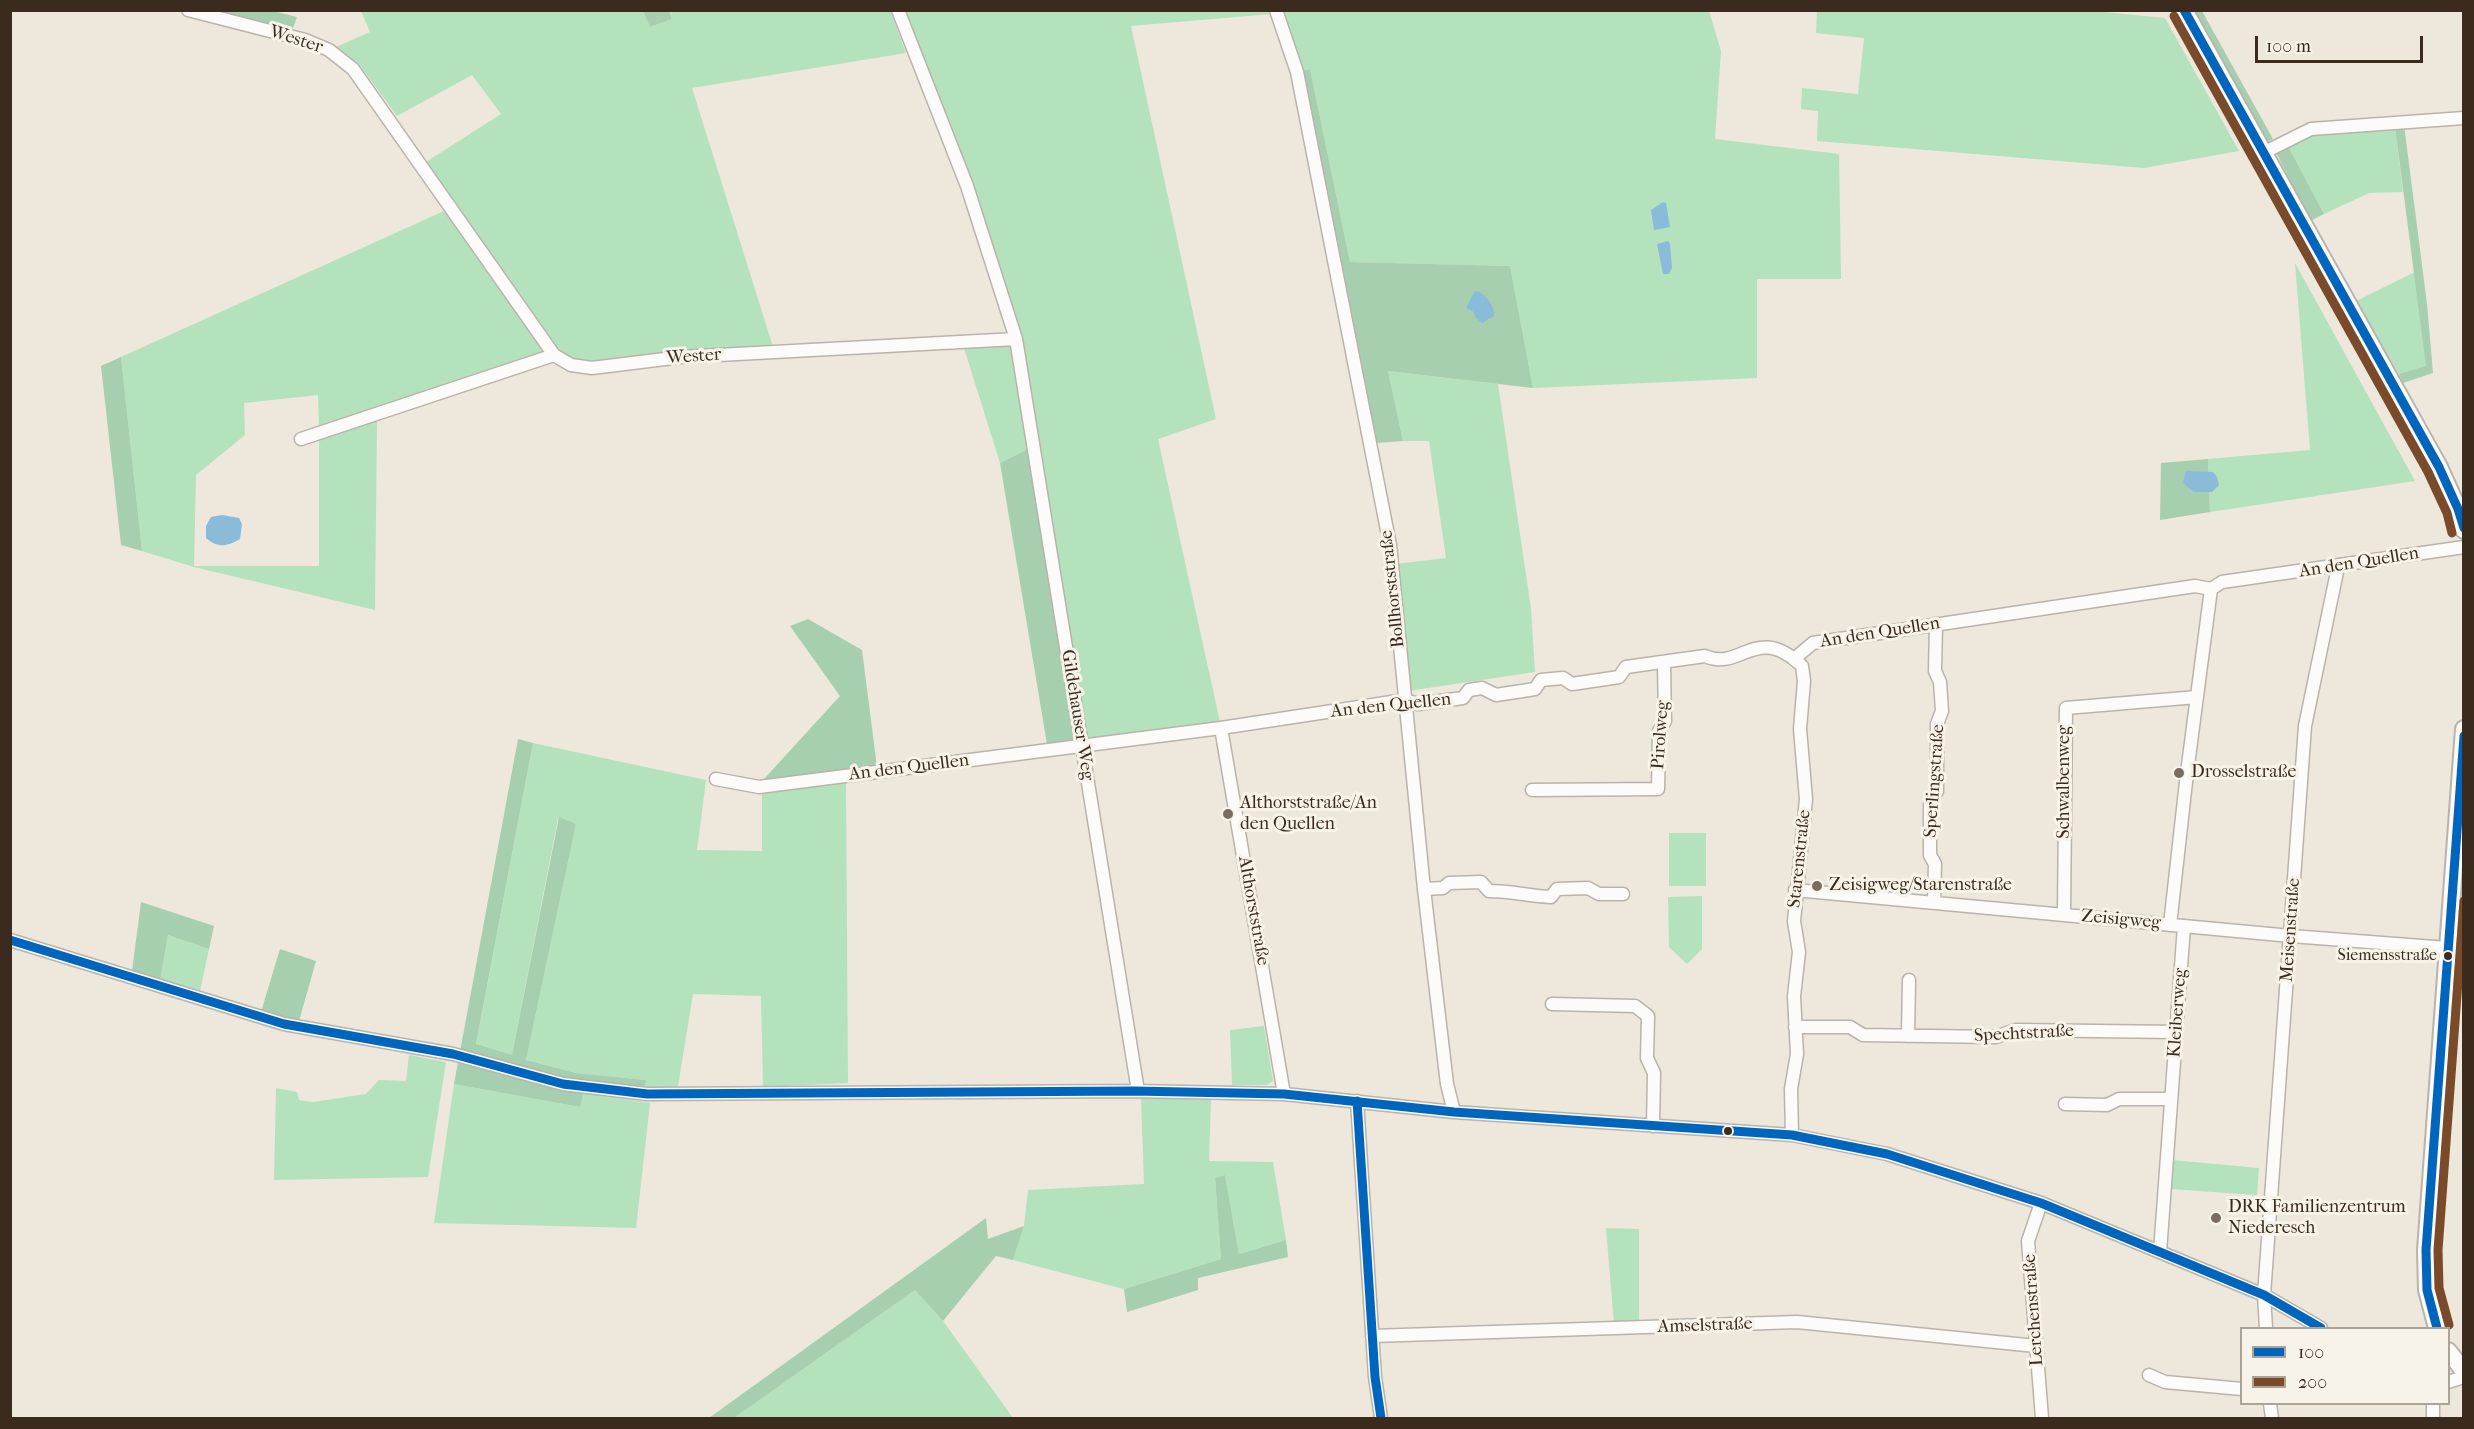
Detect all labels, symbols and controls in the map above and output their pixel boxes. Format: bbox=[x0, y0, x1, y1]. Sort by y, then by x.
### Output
street label: Wester bbox=[267, 21, 325, 59]
scale bar bbox=[2258, 24, 2426, 62]
text: 100 m bbox=[2266, 36, 2311, 57]
street label: Wester bbox=[666, 344, 722, 370]
street label: Bollhorststraße bbox=[1376, 529, 1410, 649]
street label: An den Quellen bbox=[2298, 543, 2420, 583]
street label: An den Quellen bbox=[1819, 613, 1941, 653]
street label: Gildehauser Weg bbox=[1056, 648, 1098, 782]
street label: An den Quellen bbox=[1330, 689, 1452, 723]
street label: Pirolweg bbox=[1648, 700, 1674, 770]
street label: Sperlingstraße bbox=[1920, 724, 1950, 838]
street label: Schwalbenweg bbox=[2054, 725, 2076, 839]
street label: An den Quellen bbox=[848, 750, 970, 786]
place label: Drosselstraße bbox=[2191, 762, 2296, 784]
marker: Drosselstraße bbox=[2172, 766, 2186, 780]
place label: Althorststraße/An den Quellen bbox=[1240, 793, 1377, 836]
marker: Althorststraße/An den Quellen bbox=[1221, 807, 1235, 821]
street label: Starenstraße bbox=[1784, 809, 1816, 909]
street label: Althorststraße bbox=[1233, 855, 1273, 967]
place label: Zeisigweg/Starenstraße bbox=[1829, 875, 2012, 897]
street label: Meisenstraße bbox=[2277, 877, 2305, 983]
marker: Zeisigweg/Starenstraße bbox=[1810, 879, 1824, 893]
street label: Zeisigweg bbox=[2080, 906, 2162, 934]
place label: Siemensstraße bbox=[2337, 946, 2437, 966]
marker: Siemensstraße bbox=[2442, 950, 2454, 962]
street label: Kleiberweg bbox=[2164, 968, 2192, 1058]
street label: Spechtstraße bbox=[1973, 1021, 2075, 1047]
unlabelled marker bbox=[1722, 1125, 1734, 1137]
place label: DRK Familienzentrum Niederesch bbox=[2228, 1197, 2406, 1240]
marker: DRK Familienzentrum Niederesch bbox=[2209, 1211, 2223, 1225]
street label: Lerchenstraße bbox=[2019, 1253, 2049, 1367]
street label: Amselstraße bbox=[1657, 1314, 1753, 1338]
legend bbox=[2240, 1327, 2450, 1405]
text: 100 bbox=[2298, 1342, 2324, 1363]
text: 200 bbox=[2298, 1372, 2327, 1393]

